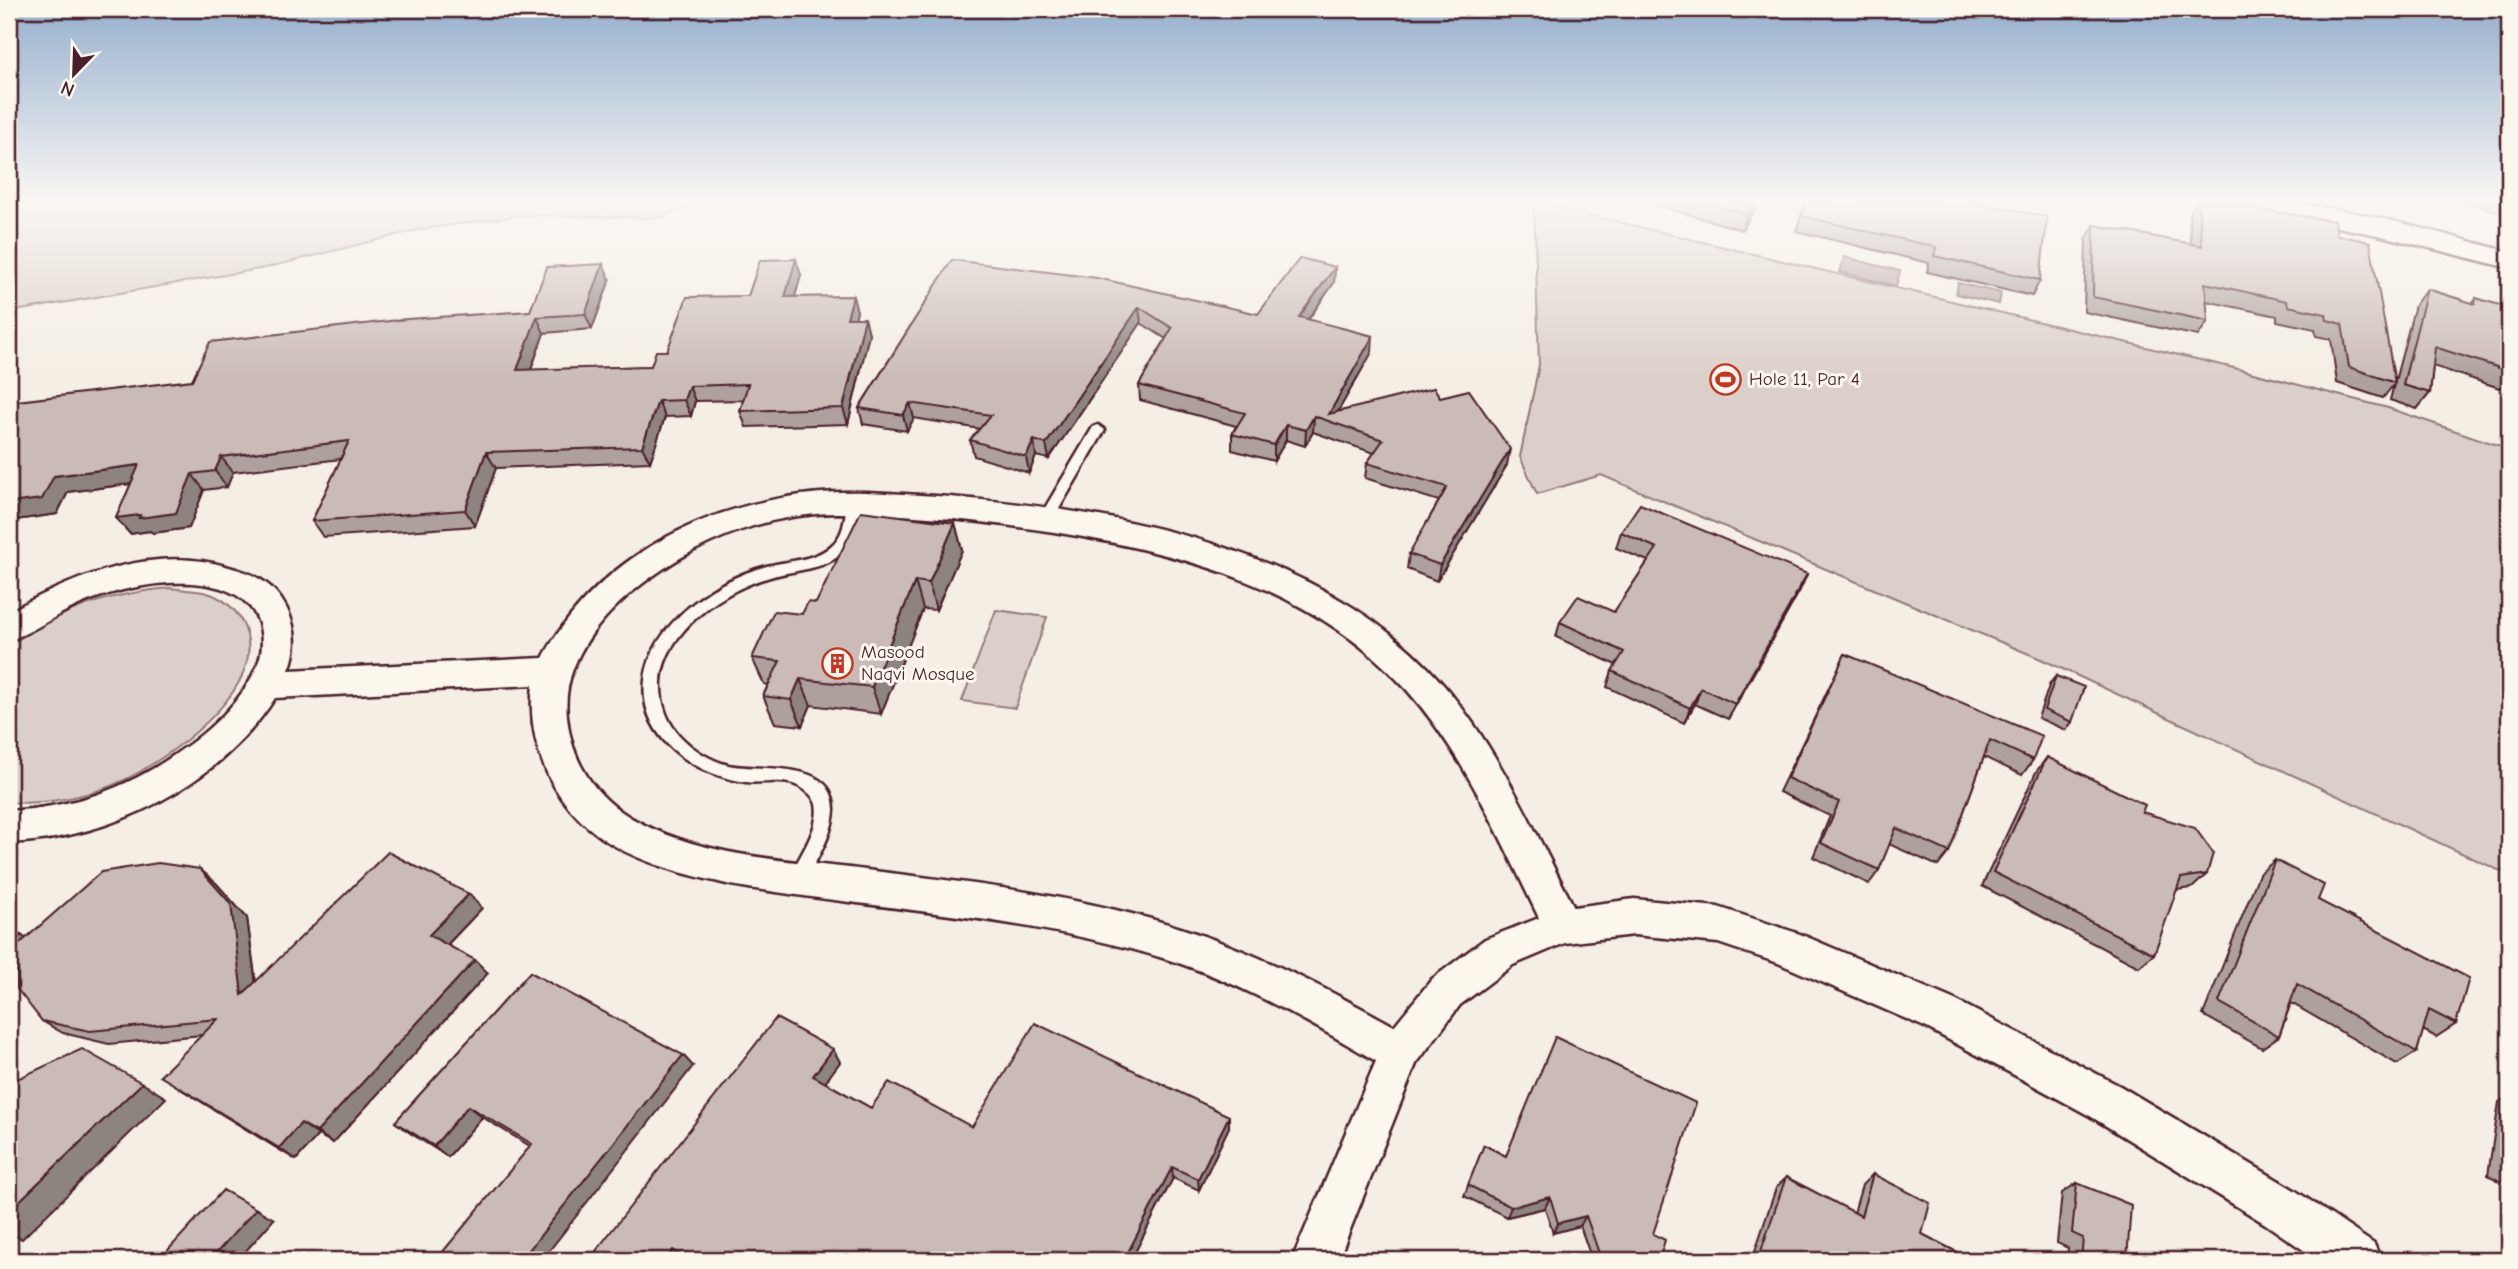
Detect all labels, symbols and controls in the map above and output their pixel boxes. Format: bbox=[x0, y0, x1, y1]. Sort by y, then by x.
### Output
north arrow bbox=[38, 38, 108, 108]
text: N bbox=[58, 76, 78, 101]
sports icon: Hole 11, Par 4 bbox=[1709, 362, 1743, 396]
place label: Hole 11, Par 4 bbox=[1749, 368, 1860, 390]
place label: Masood Naqvi Mosque bbox=[861, 641, 975, 685]
building icon: Masood Naqvi Mosque bbox=[821, 646, 855, 680]

